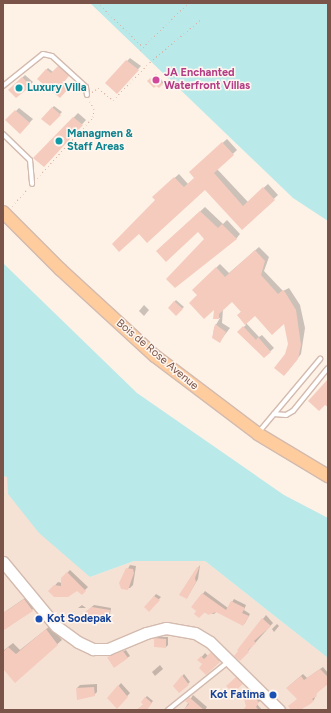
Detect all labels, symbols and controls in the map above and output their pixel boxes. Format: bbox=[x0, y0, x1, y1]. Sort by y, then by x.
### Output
place label: JA Enchanted Waterfront Villas bbox=[164, 67, 250, 93]
marker: JA Enchanted Waterfront Villas bbox=[151, 75, 161, 85]
place label: Luxury Villa bbox=[27, 81, 87, 95]
marker: Luxury Villa bbox=[14, 83, 24, 93]
place label: Managmen & Staff Areas bbox=[67, 128, 133, 154]
marker: Managmen & Staff Areas bbox=[54, 136, 64, 146]
street label: Bois de Rose Avenue bbox=[113, 317, 201, 393]
place label: Kot Sodepak bbox=[47, 612, 112, 626]
marker: Kot Sodepak bbox=[34, 614, 44, 624]
place label: Kot Fatima bbox=[210, 688, 265, 702]
marker: Kot Fatima bbox=[268, 690, 278, 700]

